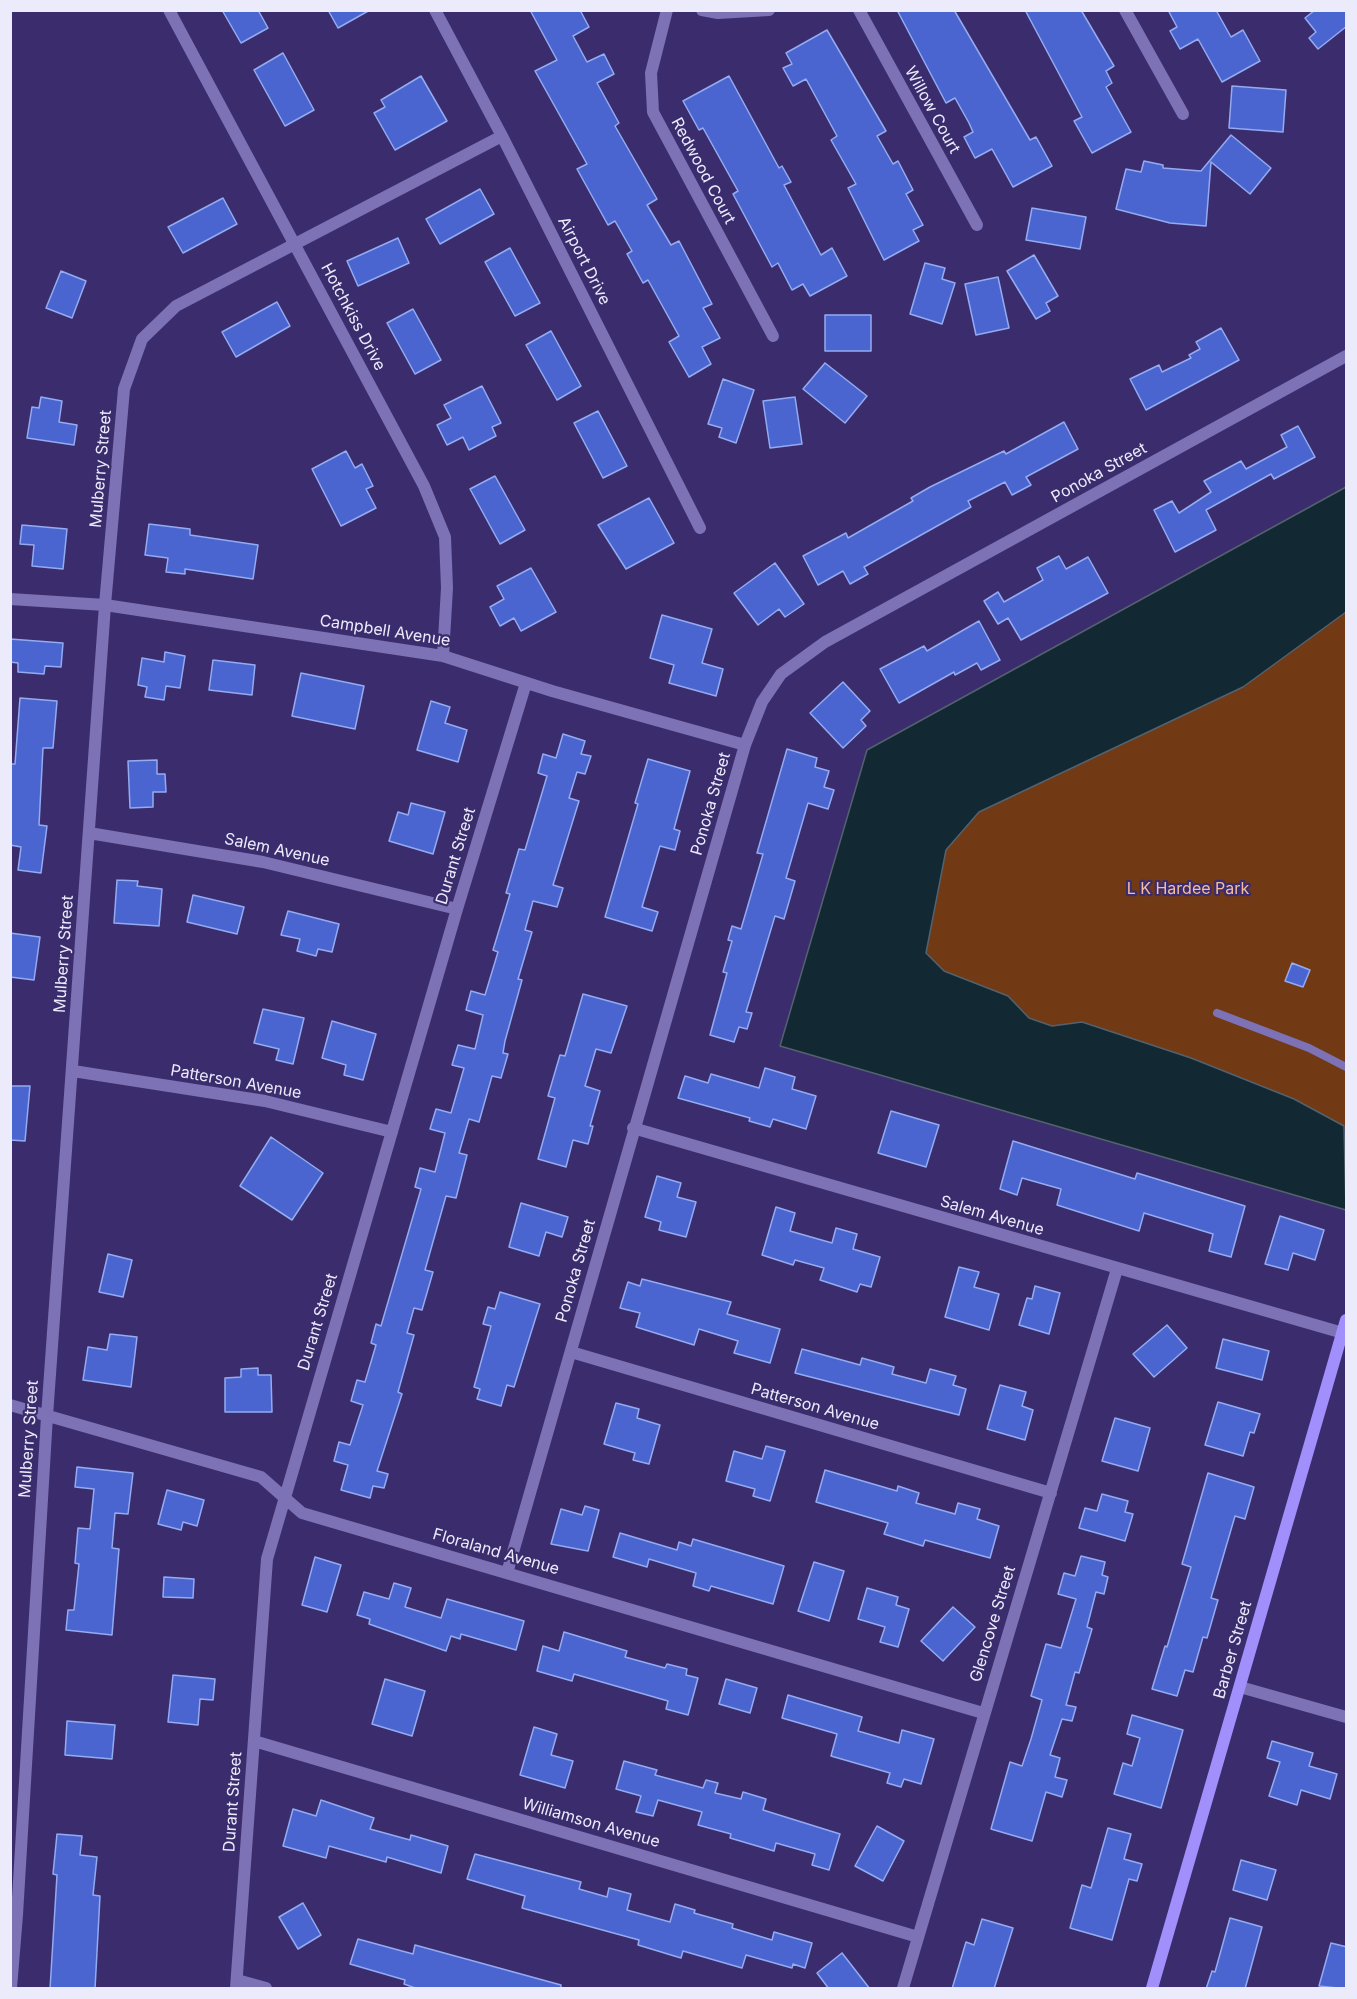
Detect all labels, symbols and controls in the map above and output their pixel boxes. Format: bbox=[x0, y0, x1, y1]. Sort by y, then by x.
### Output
street label: Willow Court bbox=[900, 63, 964, 157]
street label: Redwood Court bbox=[667, 115, 739, 227]
street label: Airport Drive bbox=[554, 214, 614, 308]
street label: Hotchkiss Drive bbox=[317, 260, 389, 374]
street label: Mulberry Street bbox=[86, 409, 116, 529]
street label: Ponoka Street bbox=[1048, 439, 1150, 507]
street label: Campbell Avenue bbox=[318, 611, 452, 651]
street label: Ponoka Street bbox=[687, 750, 735, 858]
street label: Durant Street bbox=[432, 805, 480, 907]
street label: Salem Avenue bbox=[223, 829, 331, 871]
park label: L K Hardee Park bbox=[1127, 879, 1249, 899]
street label: Mulberry Street bbox=[50, 894, 78, 1014]
street label: Patterson Avenue bbox=[169, 1061, 303, 1103]
street label: Salem Avenue bbox=[938, 1192, 1046, 1240]
street label: Ponoka Street bbox=[552, 1217, 600, 1325]
street label: Durant Street bbox=[294, 1271, 342, 1373]
street label: Mulberry Street bbox=[15, 1379, 43, 1499]
street label: Patterson Avenue bbox=[749, 1379, 881, 1435]
street label: Floraland Avenue bbox=[431, 1525, 561, 1579]
street label: Glencove Street bbox=[966, 1563, 1020, 1685]
street label: Barber Street bbox=[1210, 1599, 1256, 1701]
street label: Durant Street bbox=[220, 1751, 246, 1853]
street label: Williamson Avenue bbox=[520, 1794, 662, 1852]

